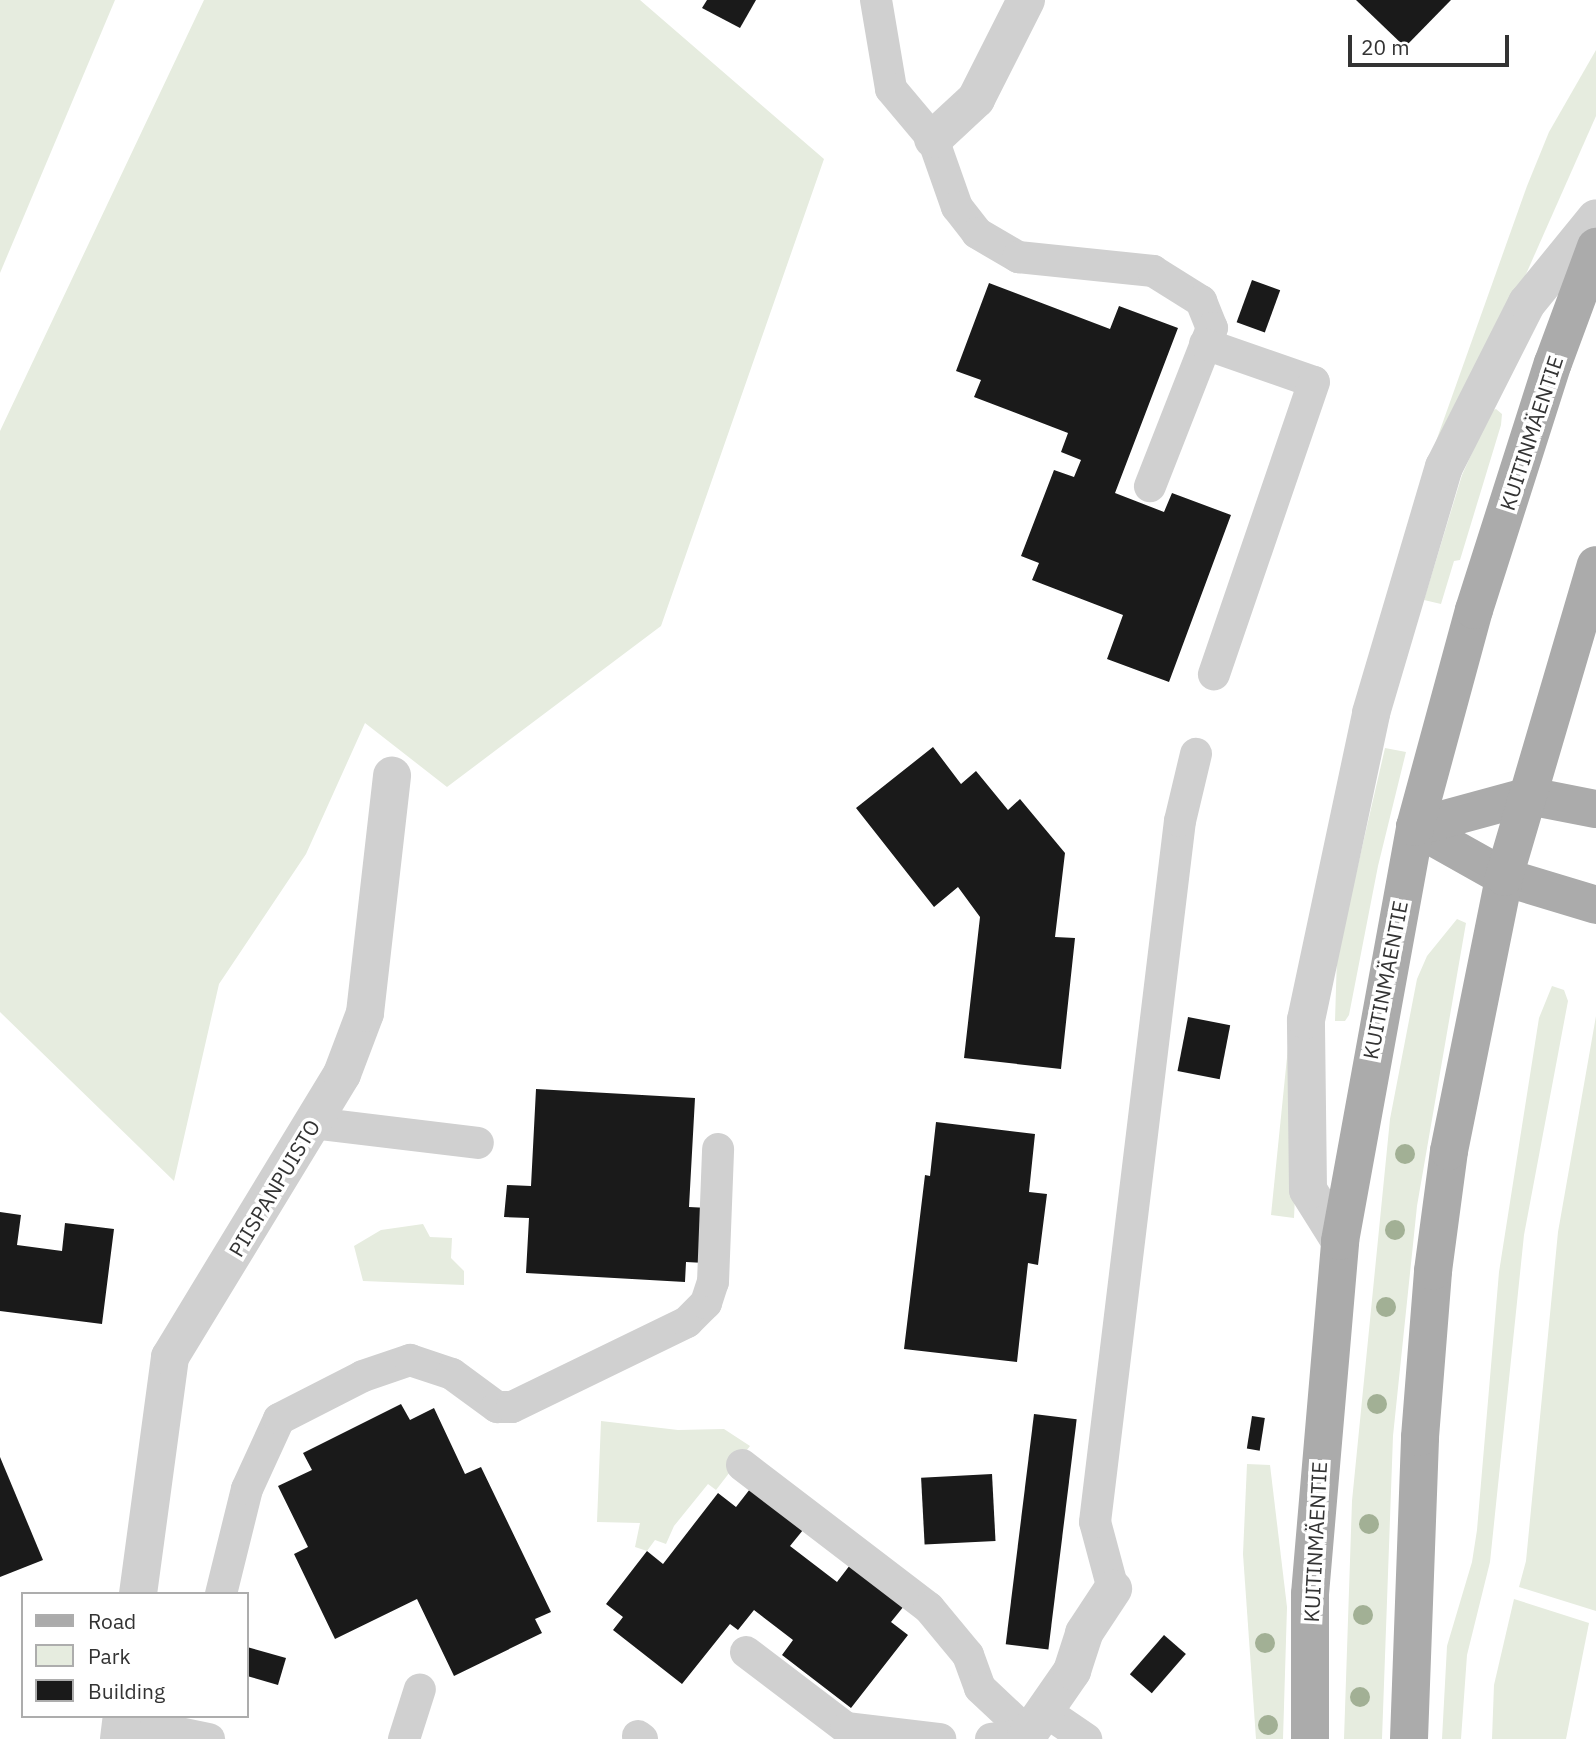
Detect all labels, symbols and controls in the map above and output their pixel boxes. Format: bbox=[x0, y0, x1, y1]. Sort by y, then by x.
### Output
scale bar bbox=[1351, 21, 1512, 65]
text: 20 m bbox=[1361, 33, 1410, 61]
street label: KUITINMÄENTIE bbox=[1494, 353, 1568, 513]
street label: KUITINMÄENTIE bbox=[1357, 899, 1413, 1061]
street label: PIISPANPUISTO bbox=[223, 1115, 325, 1261]
street label: KUITINMÄENTIE bbox=[1298, 1461, 1332, 1623]
legend bbox=[21, 1592, 248, 1718]
text: Road bbox=[88, 1607, 136, 1635]
text: Park bbox=[88, 1642, 131, 1670]
text: Building bbox=[88, 1677, 165, 1705]

